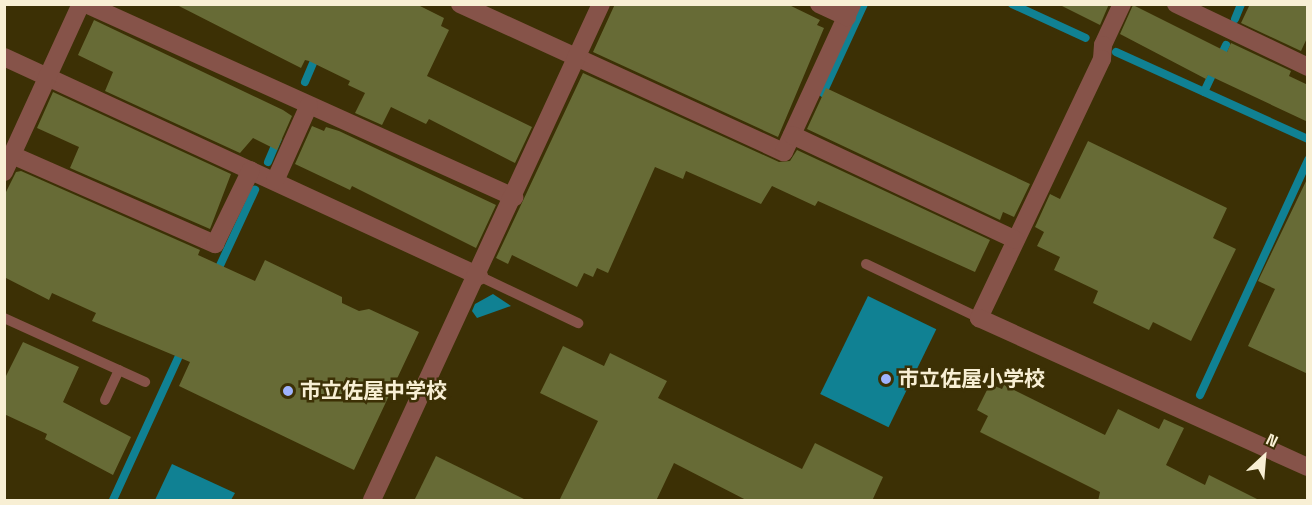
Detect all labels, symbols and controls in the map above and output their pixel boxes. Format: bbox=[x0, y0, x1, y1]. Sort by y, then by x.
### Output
place label: 市立佐屋小学校 bbox=[898, 366, 1045, 392]
marker: 市立佐屋小学校 bbox=[879, 372, 893, 386]
place label: 市立佐屋中学校 bbox=[300, 378, 447, 404]
marker: 市立佐屋中学校 bbox=[281, 384, 295, 398]
north arrow bbox=[1234, 427, 1294, 487]
text: N bbox=[1263, 429, 1282, 452]

